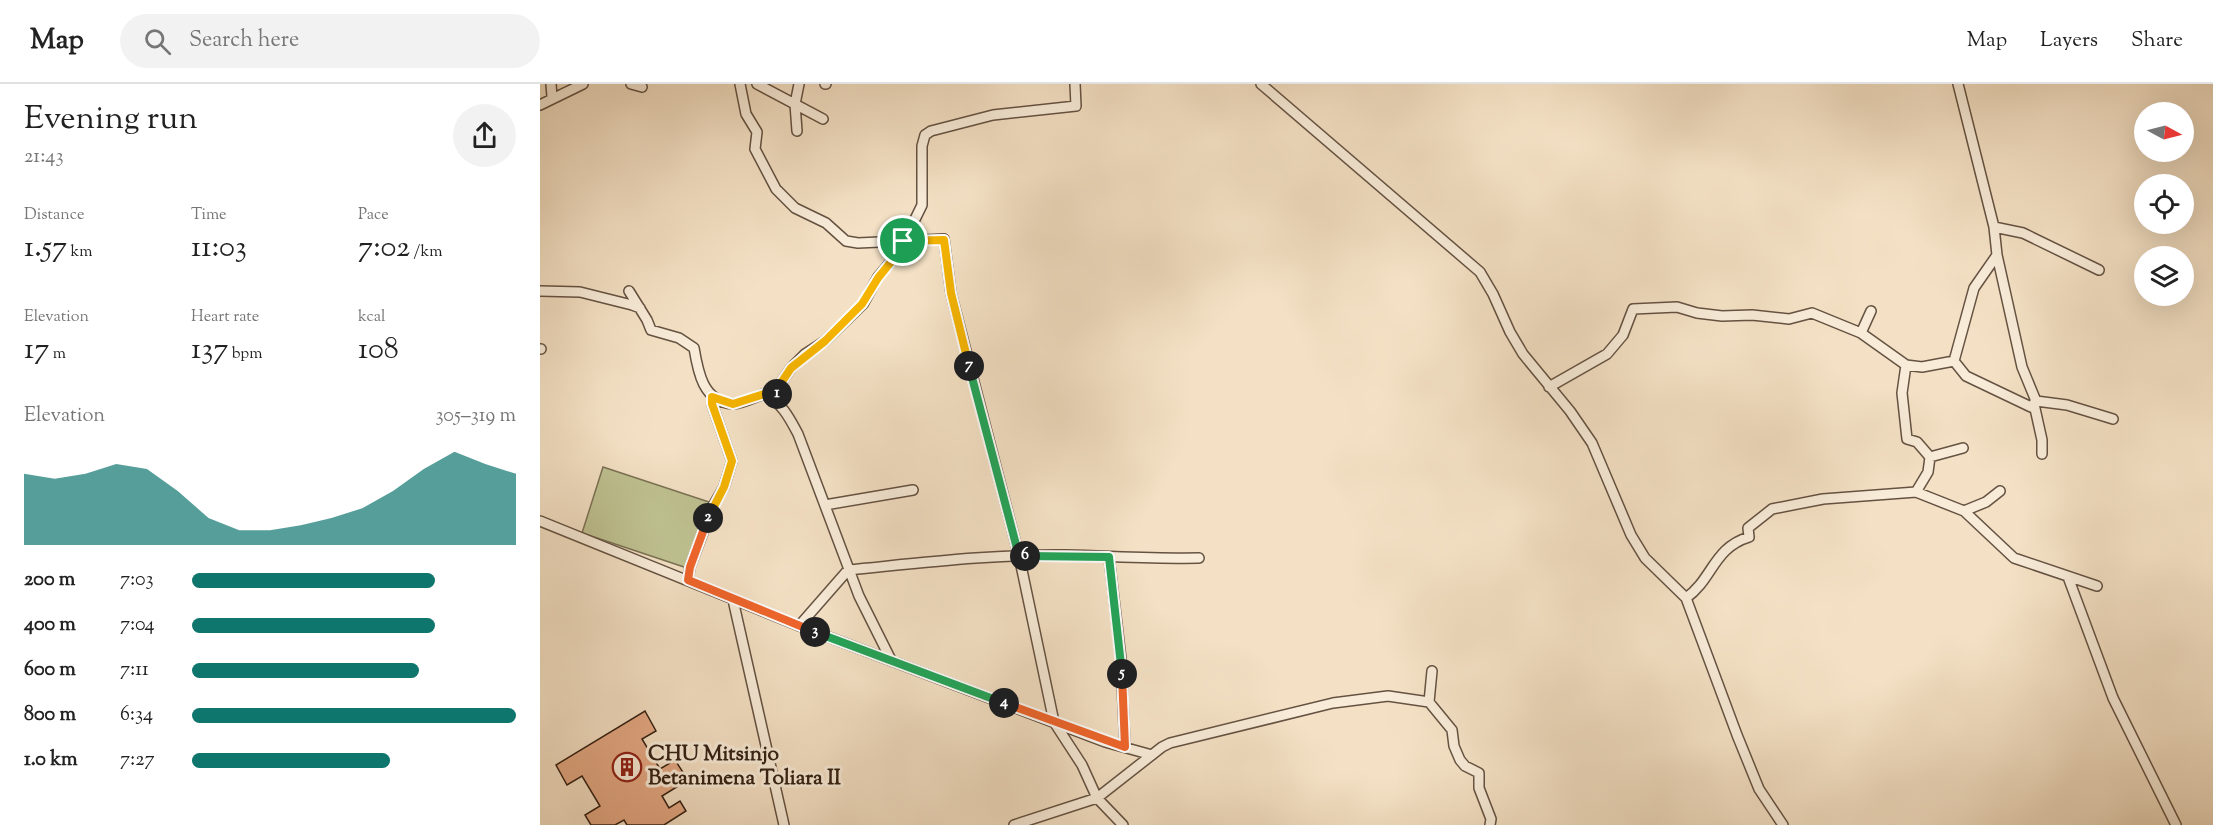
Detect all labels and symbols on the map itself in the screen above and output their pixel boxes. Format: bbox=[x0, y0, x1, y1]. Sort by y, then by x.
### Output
north arrow bbox=[2134, 102, 2194, 162]
pin bbox=[877, 215, 928, 266]
pin: 7 bbox=[954, 351, 984, 381]
pin: 1 bbox=[762, 379, 792, 409]
pin: 2 bbox=[693, 503, 723, 533]
pin: 6 bbox=[1010, 541, 1040, 571]
pin: 3 bbox=[800, 617, 830, 647]
pin: 5 bbox=[1107, 659, 1137, 689]
pin: 4 bbox=[989, 688, 1019, 718]
place label: CHU Mitsinjo Betanimena Toliara II bbox=[648, 740, 841, 794]
building icon: CHU Mitsinjo Betanimena Toliara II bbox=[611, 751, 643, 783]

